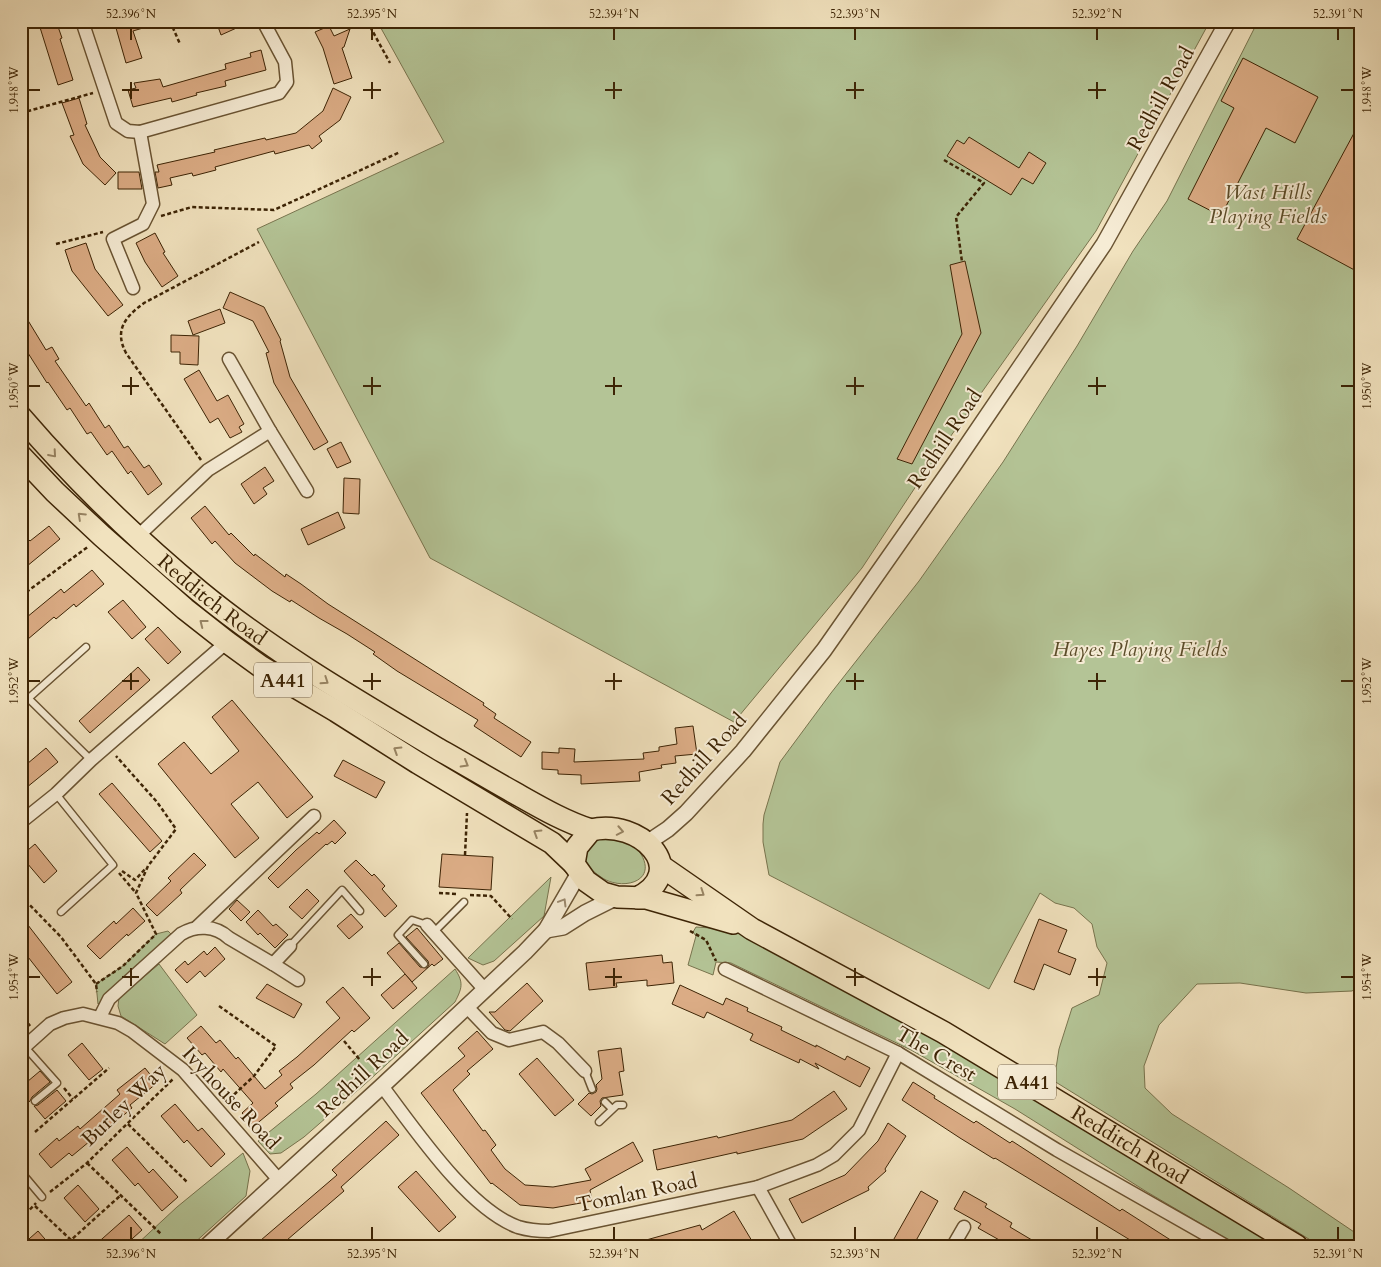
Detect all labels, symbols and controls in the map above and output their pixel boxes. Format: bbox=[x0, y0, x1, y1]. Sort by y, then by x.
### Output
text: 52.396°N bbox=[106, 6, 157, 22]
text: 52.395°N bbox=[347, 6, 398, 22]
text: 52.394°N bbox=[589, 6, 640, 22]
text: 52.393°N bbox=[830, 6, 881, 22]
text: 52.392°N bbox=[1072, 6, 1123, 22]
text: 52.391°N bbox=[1313, 6, 1364, 22]
street label: Redhill Road bbox=[1120, 42, 1202, 156]
text: 1.948°W bbox=[6, 66, 22, 114]
text: 1.948°W bbox=[1359, 66, 1375, 114]
park label: Wast Hills Playing Fields bbox=[1209, 178, 1327, 231]
text: 1.950°W bbox=[6, 362, 22, 410]
text: 1.950°W bbox=[1359, 362, 1375, 410]
street label: Redhill Road bbox=[901, 383, 989, 495]
one-way arrow bbox=[47, 449, 56, 458]
one-way arrow bbox=[77, 513, 86, 522]
street label: Redditch Road bbox=[151, 547, 273, 652]
one-way arrow bbox=[200, 621, 209, 629]
park label: Hayes Playing Fields bbox=[1053, 635, 1227, 664]
text: 1.952°W bbox=[6, 657, 22, 705]
text: 1.952°W bbox=[1359, 657, 1375, 705]
road number: A441 bbox=[254, 662, 312, 698]
one-way arrow bbox=[320, 674, 329, 684]
street label: Redhill Road bbox=[655, 707, 753, 811]
one-way arrow bbox=[394, 747, 403, 757]
one-way arrow bbox=[459, 758, 468, 768]
one-way arrow bbox=[616, 825, 625, 835]
one-way arrow bbox=[533, 830, 542, 840]
one-way arrow bbox=[696, 887, 705, 897]
one-way arrow bbox=[557, 899, 567, 908]
text: 1.954°W bbox=[6, 953, 22, 1001]
text: 1.954°W bbox=[1359, 953, 1375, 1001]
street label: The Crest bbox=[890, 1019, 982, 1089]
street label: Redhill Road bbox=[311, 1024, 415, 1124]
street label: Ivyhouse Road bbox=[176, 1040, 286, 1156]
street label: Burley Way bbox=[75, 1057, 173, 1153]
road number: A441 bbox=[998, 1064, 1056, 1100]
street label: Redditch Road bbox=[1066, 1098, 1194, 1191]
street label: Tomlan Road bbox=[574, 1166, 700, 1220]
text: 52.396°N bbox=[106, 1246, 157, 1262]
text: 52.395°N bbox=[347, 1246, 398, 1262]
text: 52.394°N bbox=[589, 1246, 640, 1262]
text: 52.393°N bbox=[830, 1246, 881, 1262]
text: 52.392°N bbox=[1072, 1246, 1123, 1262]
text: 52.391°N bbox=[1313, 1246, 1364, 1262]

